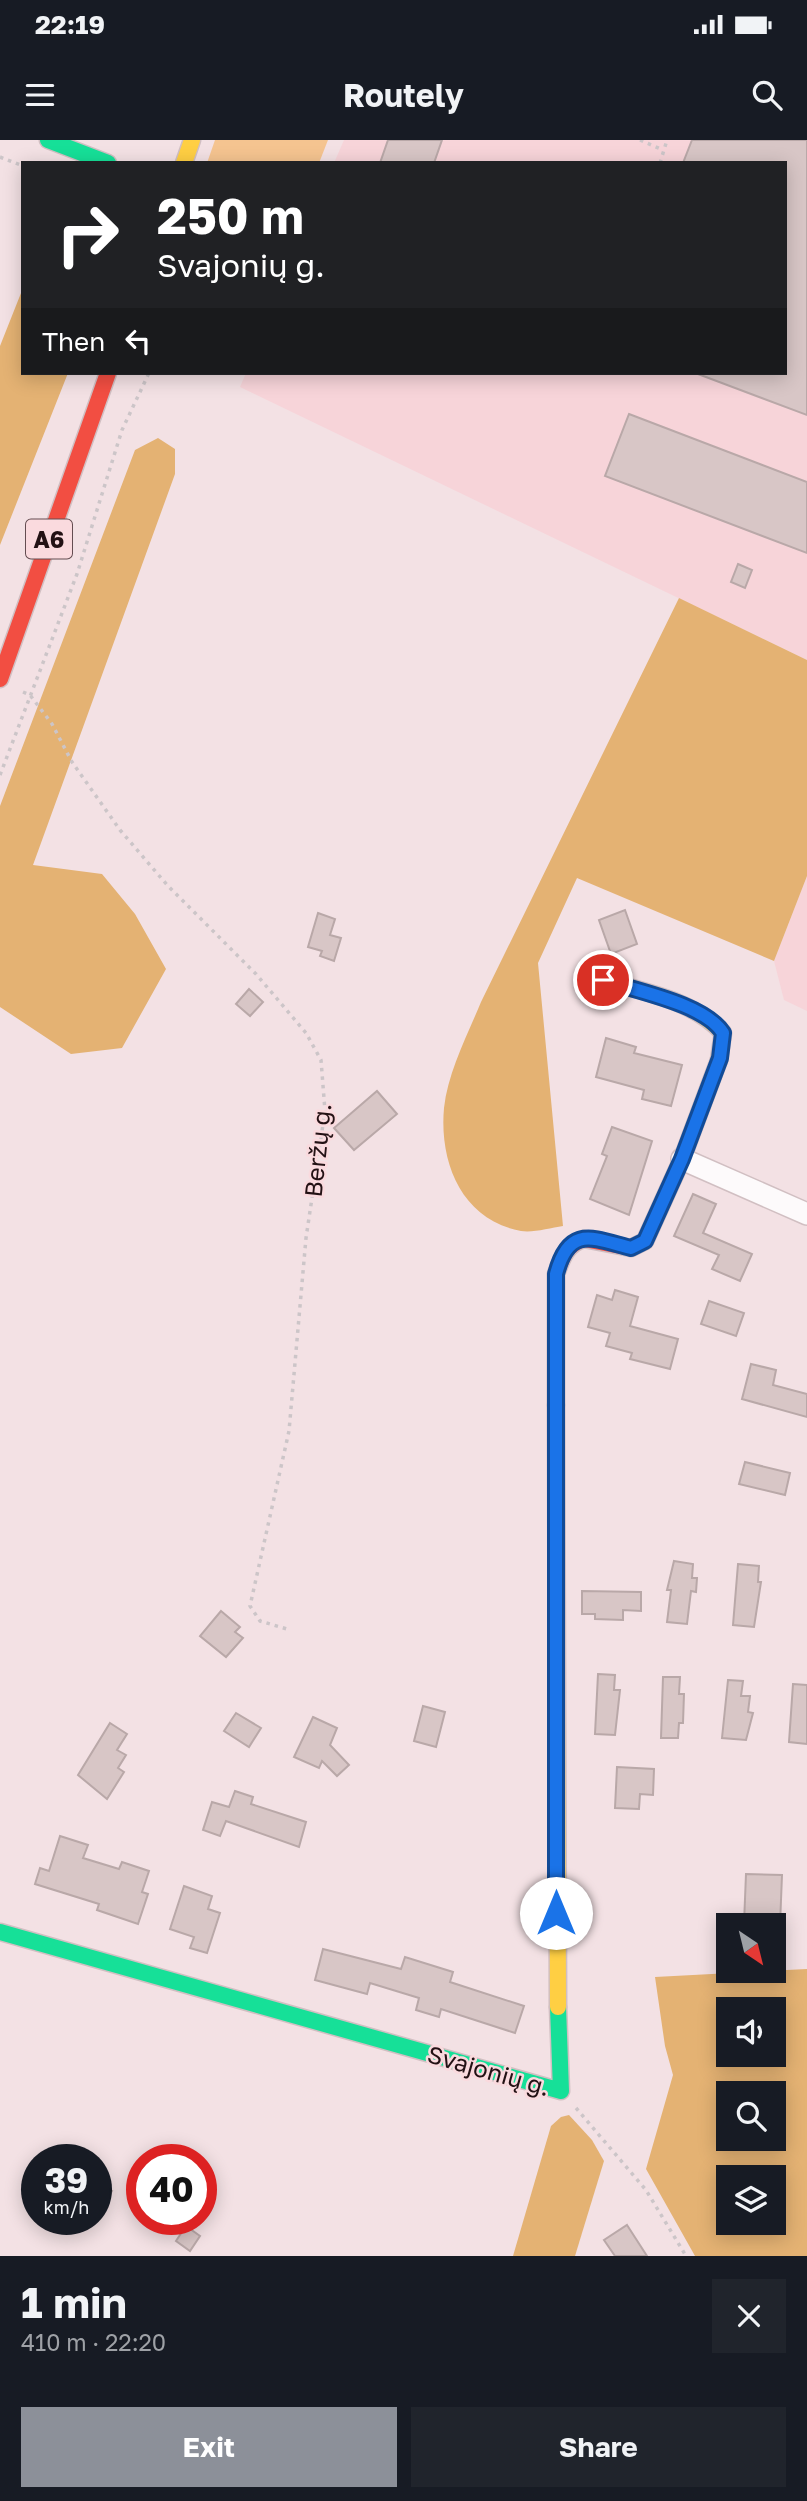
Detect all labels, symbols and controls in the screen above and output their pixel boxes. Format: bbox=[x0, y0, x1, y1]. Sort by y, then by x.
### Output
text: 22:19 bbox=[35, 9, 105, 40]
icon: menu bbox=[21, 76, 59, 114]
text: Routely bbox=[343, 76, 464, 114]
icon: search bbox=[748, 76, 786, 114]
text: 250 m bbox=[157, 186, 304, 245]
icon: right bbox=[42, 189, 133, 280]
text: Svajonių g. bbox=[157, 246, 325, 284]
icon: left bbox=[119, 322, 157, 360]
text: Then bbox=[42, 326, 105, 357]
road number: A6 bbox=[26, 520, 72, 558]
pin bbox=[573, 950, 633, 1010]
icon: arrive bbox=[584, 961, 622, 999]
street label: Beržų g. bbox=[298, 1102, 336, 1198]
position arrow bbox=[519, 1876, 593, 1950]
north arrow bbox=[716, 1913, 786, 1983]
map controls bbox=[716, 1913, 786, 2235]
button: sound bbox=[716, 1997, 786, 2067]
street label: Svajonių g. bbox=[424, 2039, 554, 2101]
button: search bbox=[716, 2081, 786, 2151]
speed limit sign: 40 bbox=[126, 2144, 217, 2235]
text: 39 bbox=[45, 2159, 88, 2201]
button: layers bbox=[716, 2165, 786, 2235]
text: km/h bbox=[44, 2196, 89, 2218]
text: 1 min bbox=[21, 2277, 127, 2327]
button: close bbox=[712, 2279, 786, 2353]
text: 410 m · 22:20 bbox=[21, 2328, 166, 2356]
button: Exit bbox=[21, 2407, 397, 2487]
button: Share bbox=[411, 2407, 786, 2487]

